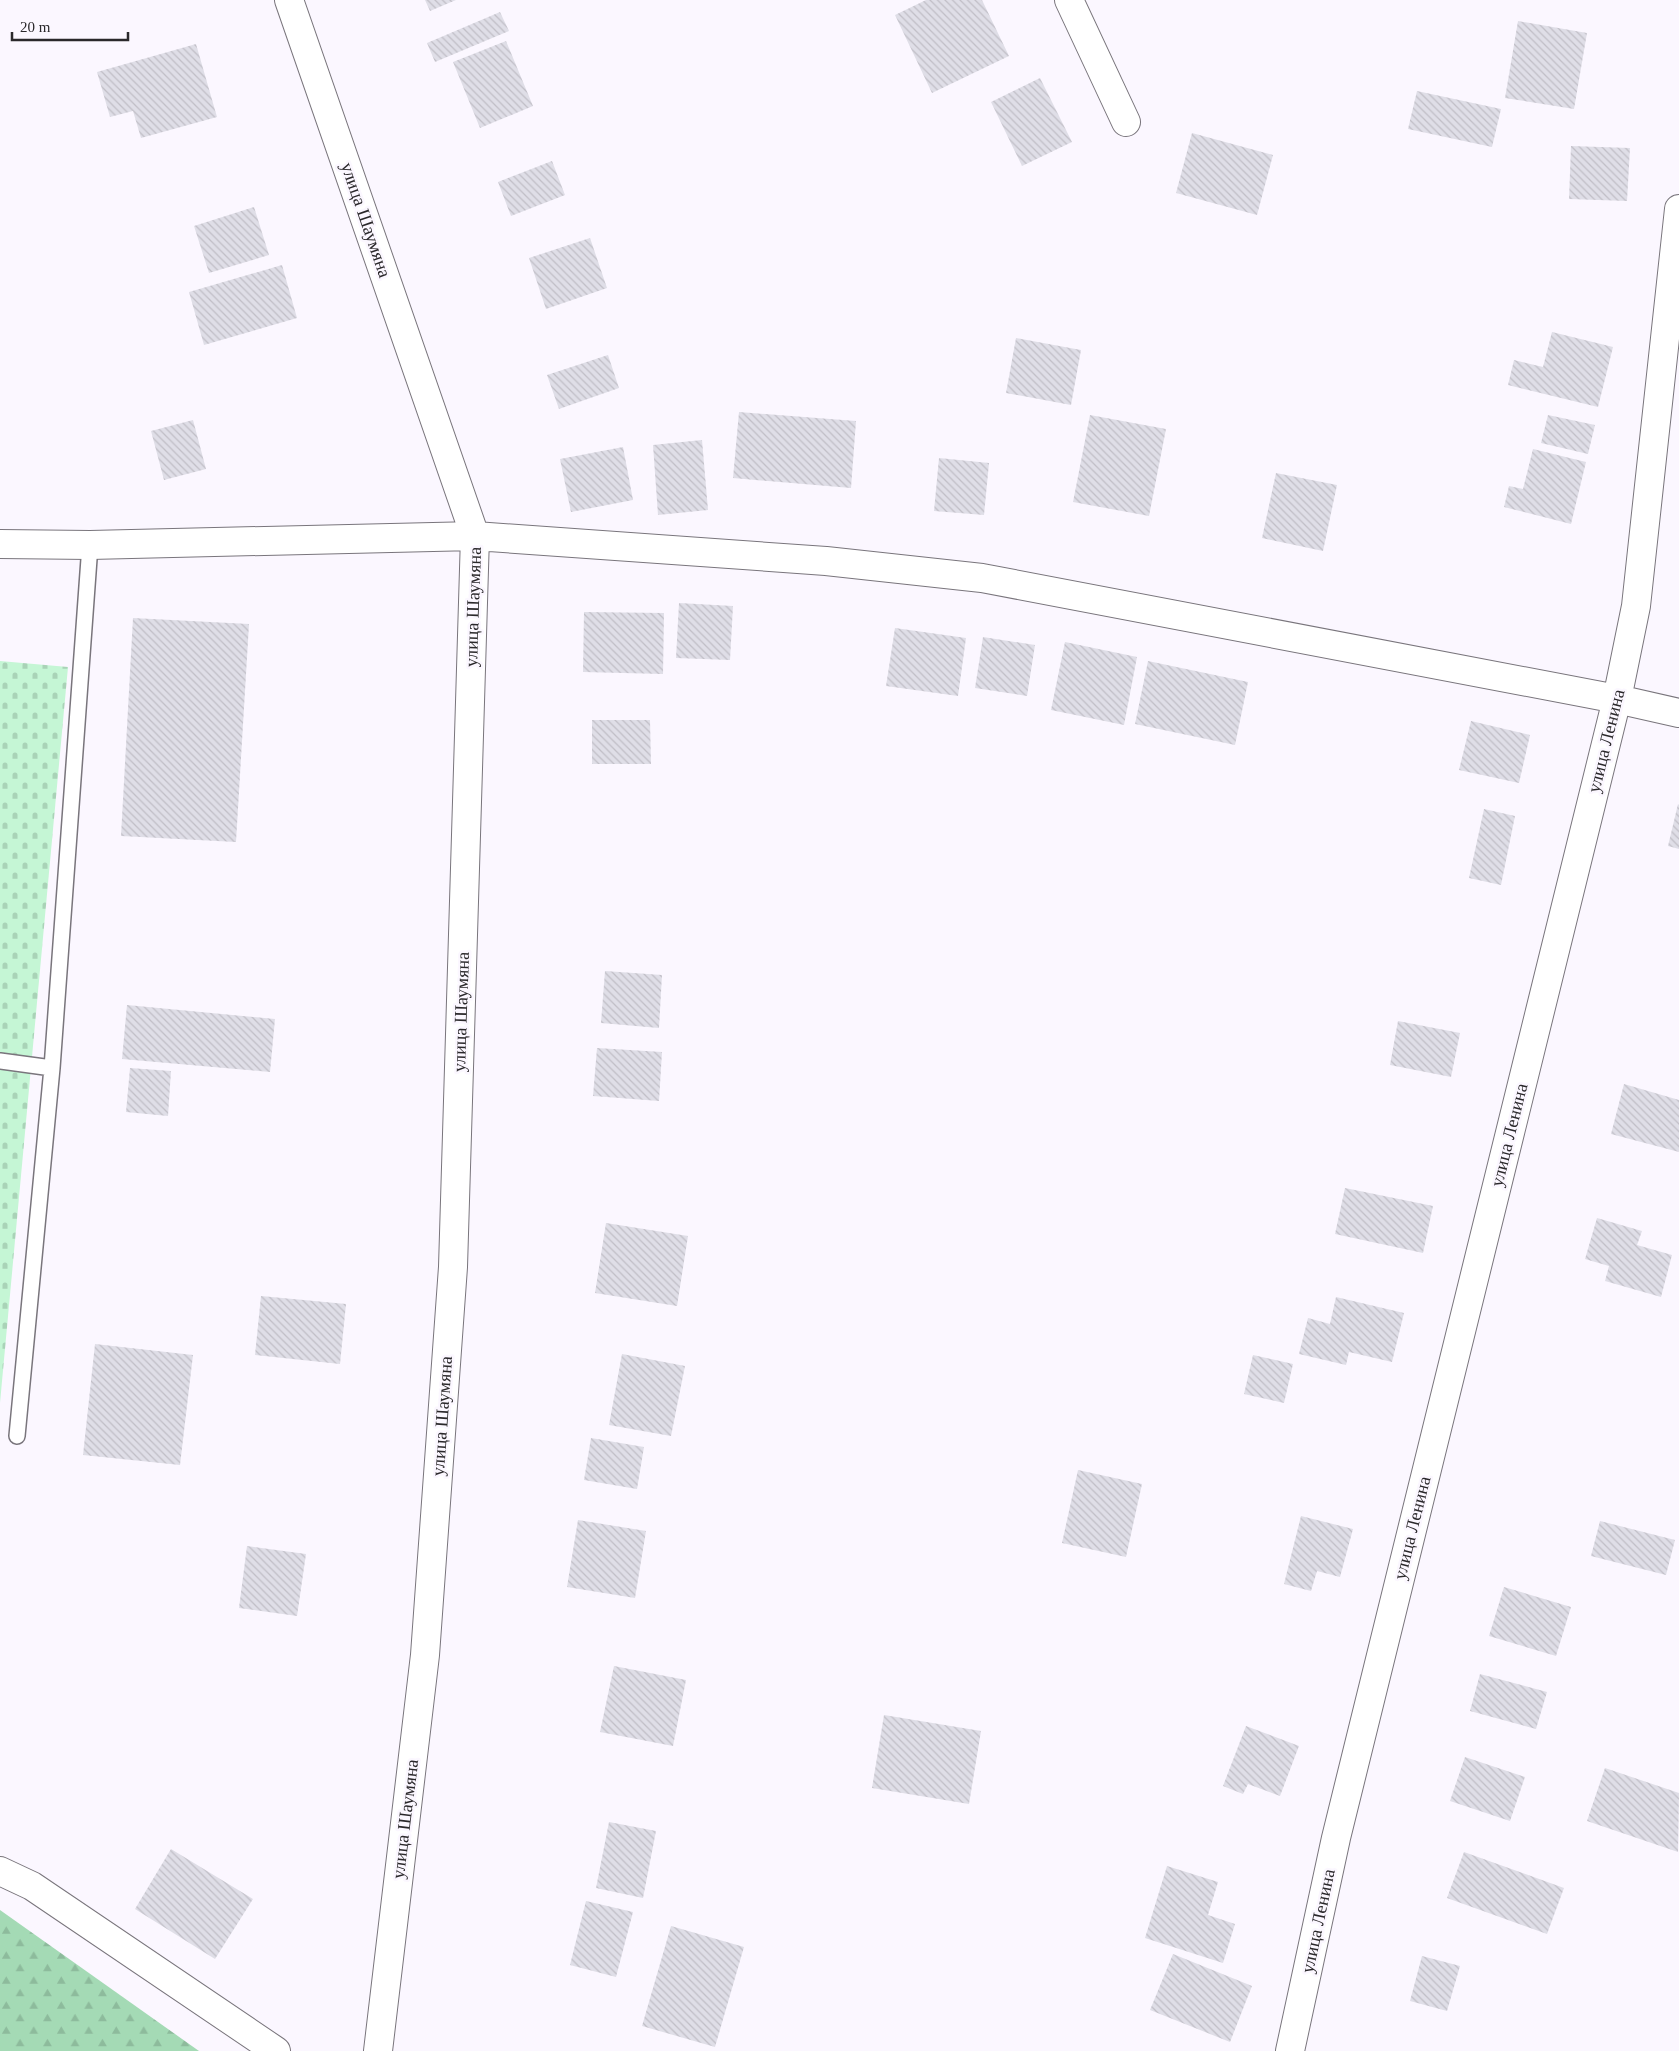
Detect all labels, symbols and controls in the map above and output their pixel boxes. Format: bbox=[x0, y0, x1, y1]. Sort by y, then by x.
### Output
scale bar bbox=[12, 10, 129, 42]
text: 20 m bbox=[20, 19, 51, 35]
street label: улица Шаумяна bbox=[337, 160, 395, 280]
street label: улица Шаумяна bbox=[461, 547, 485, 667]
street label: улица Ленина bbox=[1583, 687, 1629, 795]
street label: улица Шаумяна bbox=[449, 952, 473, 1072]
street label: улица Ленина bbox=[1486, 1081, 1532, 1189]
street label: улица Шаумяна bbox=[428, 1355, 456, 1477]
street label: улица Ленина bbox=[1389, 1474, 1435, 1582]
street label: улица Шаумяна bbox=[388, 1758, 422, 1880]
street label: улица Ленина bbox=[1297, 1867, 1339, 1975]

